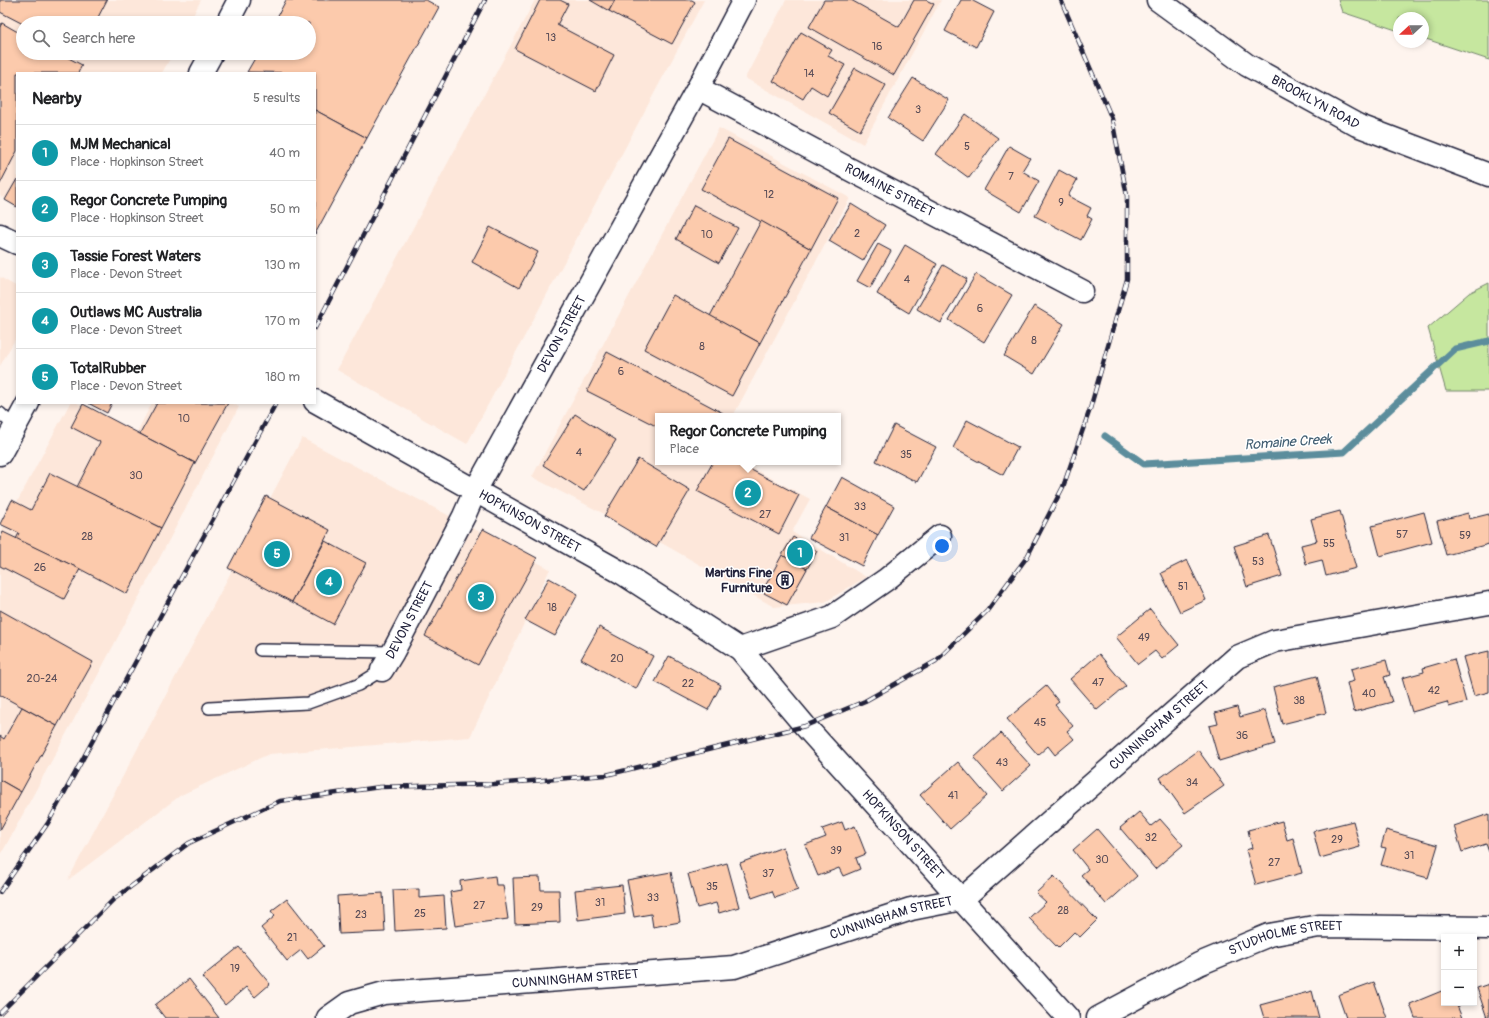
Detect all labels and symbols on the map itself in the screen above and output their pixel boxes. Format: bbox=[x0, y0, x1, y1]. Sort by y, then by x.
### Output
north arrow bbox=[1393, 12, 1429, 48]
house number: 13 bbox=[546, 31, 556, 44]
house number: 16 bbox=[872, 40, 882, 53]
house number: 14 bbox=[804, 67, 815, 80]
street label: BROOKLYN ROAD bbox=[1268, 72, 1362, 133]
house number: 3 bbox=[915, 103, 921, 116]
house number: 5 bbox=[964, 140, 970, 153]
street label: ROMAINE STREET bbox=[842, 160, 937, 220]
house number: 7 bbox=[1008, 170, 1014, 183]
house number: 12 bbox=[764, 188, 774, 201]
house number: 9 bbox=[1058, 196, 1064, 209]
house number: 2 bbox=[854, 227, 860, 240]
house number: 10 bbox=[701, 228, 713, 241]
house number: 4 bbox=[904, 273, 911, 286]
street label: DEVON STREET bbox=[534, 293, 589, 376]
house number: 6 bbox=[977, 302, 983, 315]
house number: 8 bbox=[1031, 334, 1037, 347]
house number: 8 bbox=[699, 340, 705, 353]
house number: 6 bbox=[618, 365, 624, 378]
house number: 10 bbox=[178, 412, 190, 425]
water label: Romaine Creek bbox=[1244, 430, 1333, 454]
house number: 4 bbox=[576, 446, 583, 459]
house number: 35 bbox=[900, 448, 912, 461]
house number: 30 bbox=[129, 469, 143, 482]
pin: 2 bbox=[735, 478, 761, 508]
street label: HOPKINSON STREET bbox=[476, 486, 584, 556]
house number: 33 bbox=[854, 500, 866, 513]
house number: 27 bbox=[759, 508, 771, 521]
house number: 57 bbox=[1396, 528, 1408, 541]
house number: 59 bbox=[1459, 529, 1471, 542]
house number: 28 bbox=[81, 530, 93, 543]
house number: 31 bbox=[839, 531, 849, 544]
your location bbox=[932, 536, 952, 556]
house number: 55 bbox=[1323, 537, 1335, 550]
pin: 1 bbox=[787, 538, 813, 568]
pin: 5 bbox=[264, 539, 290, 569]
house number: 53 bbox=[1252, 555, 1264, 568]
house number: 26 bbox=[34, 561, 46, 574]
place label: Martins Fine Furniture bbox=[705, 565, 773, 596]
pin: 4 bbox=[316, 567, 342, 597]
building icon: Martins Fine Furniture bbox=[775, 570, 795, 590]
street label: DEVON STREET bbox=[383, 578, 437, 662]
house number: 51 bbox=[1178, 580, 1188, 593]
pin: 3 bbox=[468, 582, 494, 612]
house number: 18 bbox=[547, 601, 557, 614]
house number: 49 bbox=[1138, 631, 1150, 644]
house number: 20 bbox=[610, 652, 624, 665]
house number: 20-24 bbox=[27, 672, 58, 685]
house number: 47 bbox=[1092, 676, 1104, 689]
house number: 22 bbox=[682, 677, 694, 690]
street label: CUNNINGHAM STREET bbox=[1106, 678, 1212, 773]
house number: 42 bbox=[1428, 684, 1440, 697]
house number: 40 bbox=[1362, 687, 1376, 700]
house number: 38 bbox=[1293, 694, 1305, 707]
house number: 45 bbox=[1034, 716, 1046, 729]
house number: 36 bbox=[1236, 729, 1248, 742]
house number: 43 bbox=[996, 756, 1008, 769]
house number: 34 bbox=[1186, 776, 1199, 789]
street label: HOPKINSON STREET bbox=[858, 787, 947, 882]
house number: 41 bbox=[948, 789, 958, 802]
house number: 32 bbox=[1145, 831, 1157, 844]
house number: 29 bbox=[1331, 833, 1343, 846]
house number: 39 bbox=[830, 844, 842, 857]
house number: 31 bbox=[1404, 849, 1414, 862]
house number: 30 bbox=[1095, 853, 1109, 866]
house number: 27 bbox=[1268, 856, 1280, 869]
house number: 37 bbox=[762, 867, 774, 880]
house number: 35 bbox=[706, 880, 718, 893]
house number: 33 bbox=[647, 891, 659, 904]
street label: CUNNINGHAM STREET bbox=[828, 893, 954, 943]
house number: 31 bbox=[595, 896, 605, 909]
house number: 27 bbox=[473, 899, 485, 912]
house number: 29 bbox=[531, 901, 543, 914]
house number: 28 bbox=[1057, 904, 1069, 917]
house number: 25 bbox=[414, 907, 426, 920]
house number: 23 bbox=[355, 908, 367, 921]
street label: STUDHOLME STREET bbox=[1226, 918, 1343, 959]
house number: 21 bbox=[287, 931, 297, 944]
house number: 19 bbox=[230, 962, 240, 975]
street label: CUNNINGHAM STREET bbox=[511, 966, 639, 991]

